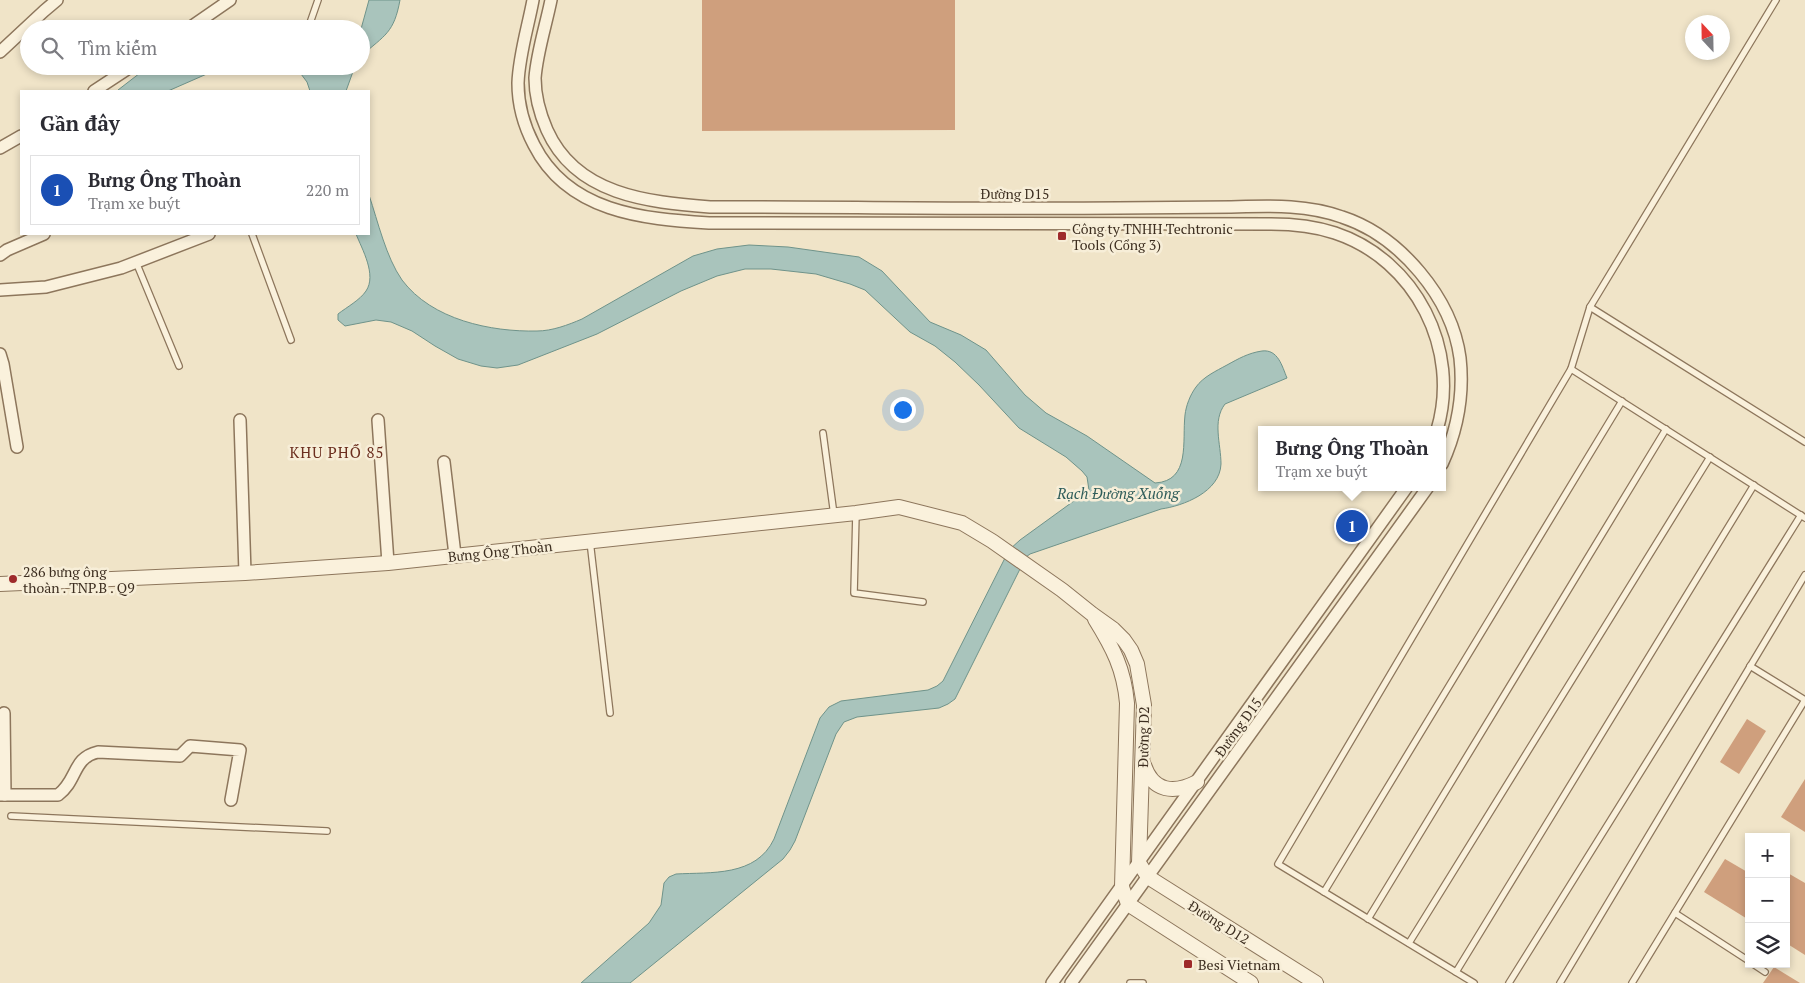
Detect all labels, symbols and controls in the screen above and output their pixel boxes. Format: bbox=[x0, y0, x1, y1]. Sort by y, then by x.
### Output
north arrow bbox=[1685, 15, 1730, 60]
search box bbox=[20, 20, 370, 75]
icon: search bbox=[38, 34, 66, 62]
text: Tìm kiếm bbox=[78, 35, 157, 60]
text: Gần đây bbox=[40, 109, 120, 137]
text: Bưng Ông Thoàn bbox=[88, 167, 241, 192]
text: 1 bbox=[52, 179, 62, 201]
text: 220 m bbox=[306, 179, 349, 201]
street label: Đường D15 bbox=[981, 184, 1049, 203]
text: Trạm xe buýt bbox=[88, 192, 180, 214]
place label: Công ty TNHH Techtronic Tools (Cổng 3) bbox=[1072, 219, 1233, 254]
marker: Công ty TNHH Techtronic Tools (Cổng 3) bbox=[1056, 230, 1068, 242]
your location bbox=[890, 397, 916, 423]
popup bbox=[1258, 426, 1446, 491]
text: Bưng Ông Thoàn bbox=[1275, 435, 1429, 460]
district label: KHU PHỐ 85 bbox=[290, 442, 384, 462]
text: Trạm xe buýt bbox=[1275, 460, 1368, 482]
water label: Rạch Đường Xuống bbox=[1056, 483, 1181, 503]
pin: 1 bbox=[1336, 507, 1368, 545]
street label: Bưng Ông Thoàn bbox=[447, 536, 554, 566]
place label: 286 bưng ông thoàn . TNP.B . Q9 bbox=[23, 562, 135, 597]
marker: 286 bưng ông thoàn . TNP.B . Q9 bbox=[7, 573, 19, 585]
street label: Đường D15 bbox=[1210, 694, 1266, 760]
street label: Đường D2 bbox=[1133, 706, 1153, 768]
map controls bbox=[1745, 833, 1790, 968]
button: + bbox=[1745, 833, 1790, 878]
button: − bbox=[1745, 878, 1790, 923]
street label: Đường D12 bbox=[1185, 896, 1253, 948]
button: layers bbox=[1745, 923, 1790, 968]
place label: Besi Vietnam bbox=[1198, 955, 1280, 974]
marker: Besi Vietnam bbox=[1182, 958, 1194, 970]

